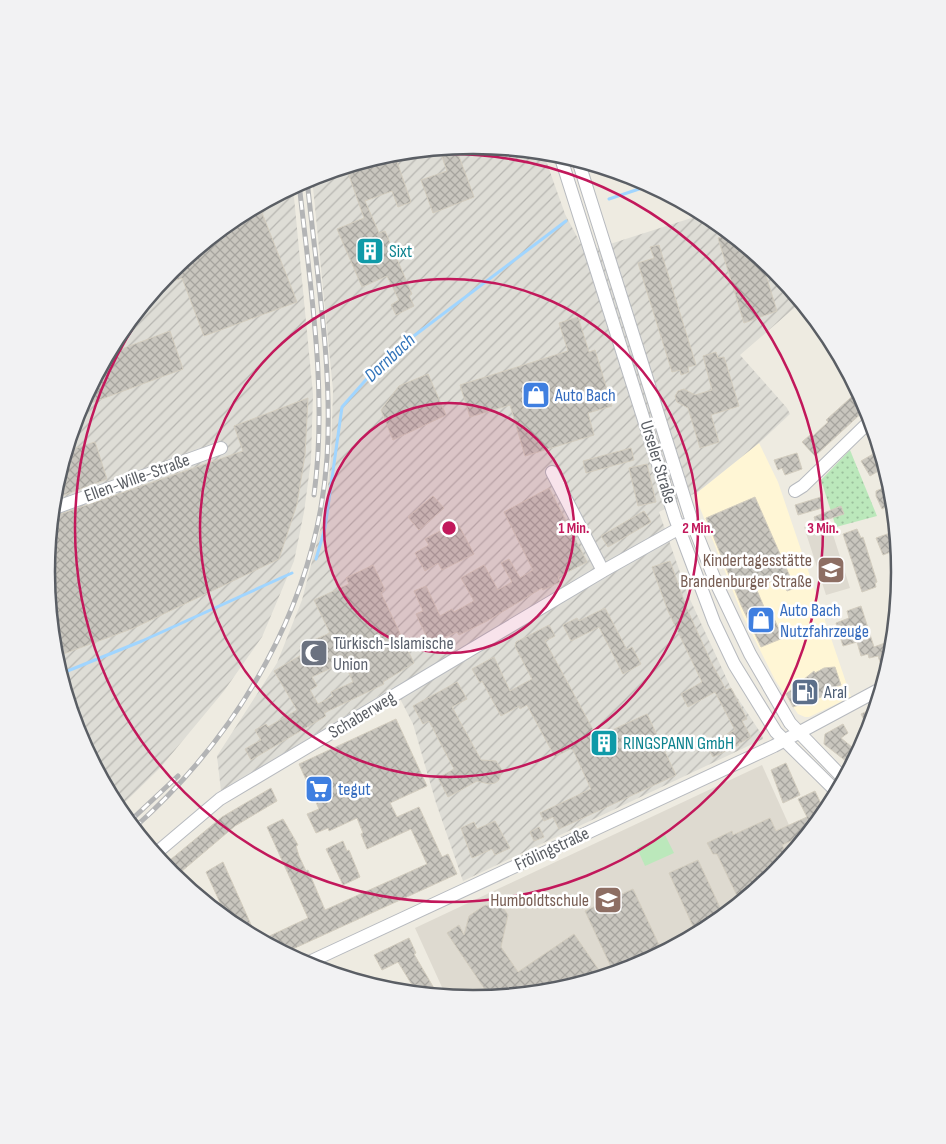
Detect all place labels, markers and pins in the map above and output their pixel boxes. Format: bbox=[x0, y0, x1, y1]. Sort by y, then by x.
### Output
building icon: Sixt bbox=[355, 236, 385, 266]
place label: Sixt bbox=[389, 241, 413, 262]
shop icon: Auto Bach bbox=[521, 380, 551, 410]
place label: Auto Bach bbox=[554, 385, 616, 406]
centre of rings bbox=[440, 519, 458, 537]
place label: Kindertagesstätte Brandenburger Straße bbox=[680, 550, 812, 592]
school or university icon: Kindertagesstätte Brandenburger Straße bbox=[816, 555, 846, 585]
place label: Auto Bach Nutzfahrzeuge bbox=[779, 600, 869, 642]
shop icon: Auto Bach Nutzfahrzeuge bbox=[746, 605, 776, 635]
place label: Türkisch-Islamische Union bbox=[333, 633, 454, 675]
mosque icon: Türkisch-Islamische Union bbox=[299, 638, 329, 668]
fuel station icon: Aral bbox=[790, 677, 820, 707]
place label: Aral bbox=[823, 682, 847, 703]
building icon: RINGSPANN GmbH bbox=[589, 728, 619, 758]
place label: RINGSPANN GmbH bbox=[623, 733, 734, 754]
supermarket icon: tegut bbox=[304, 774, 334, 804]
place label: tegut bbox=[338, 779, 371, 800]
school or university icon: Humboldtschule bbox=[593, 885, 623, 915]
place label: Humboldtschule bbox=[490, 890, 589, 911]

